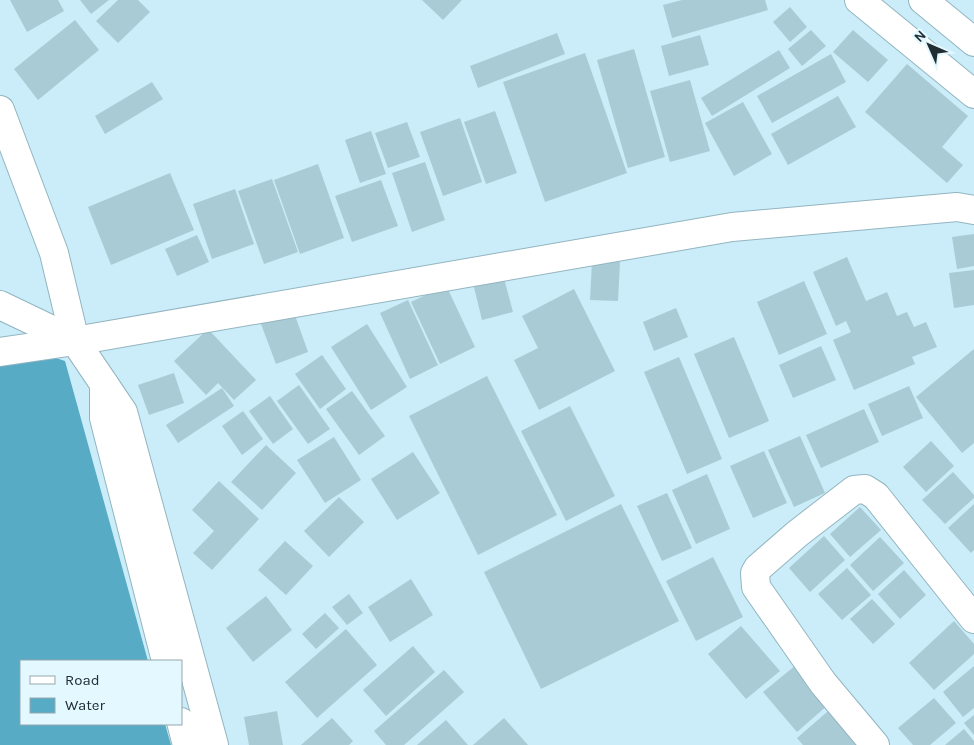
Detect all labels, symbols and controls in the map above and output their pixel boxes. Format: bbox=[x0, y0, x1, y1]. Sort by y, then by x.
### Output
north arrow bbox=[904, 20, 954, 70]
text: N bbox=[911, 27, 930, 46]
legend bbox=[20, 660, 182, 725]
text: Road bbox=[65, 671, 100, 689]
text: Water bbox=[65, 696, 106, 714]

